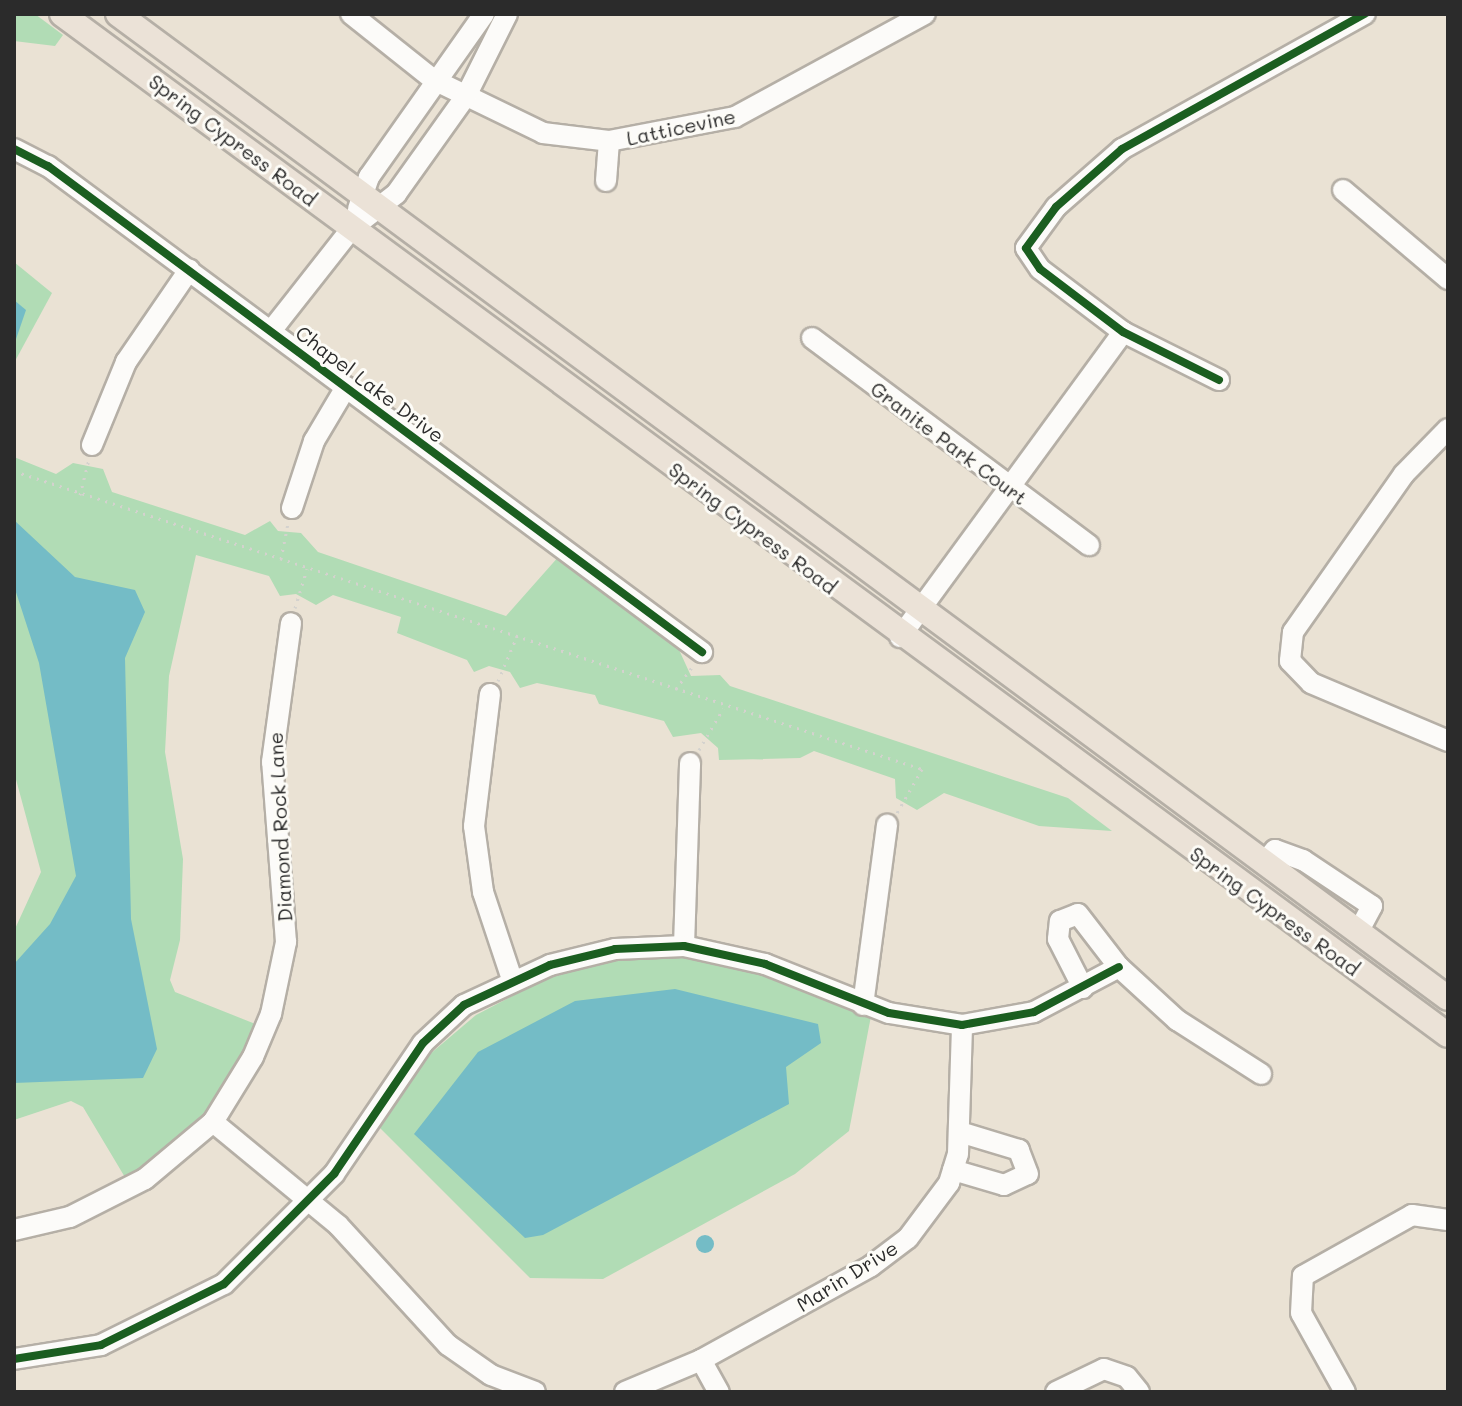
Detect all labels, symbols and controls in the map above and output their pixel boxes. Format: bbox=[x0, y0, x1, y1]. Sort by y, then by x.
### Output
street label: Spring Cypress Road bbox=[144, 69, 322, 211]
street label: Latticevine bbox=[624, 104, 738, 150]
street label: Chapel Lake Drive bbox=[291, 320, 449, 448]
street label: Granite Park Court bbox=[866, 376, 1032, 510]
street label: Spring Cypress Road bbox=[664, 457, 842, 599]
street label: Diamond Rock Lane bbox=[263, 731, 297, 923]
street label: Spring Cypress Road bbox=[1185, 841, 1365, 981]
street label: Marin Drive bbox=[792, 1235, 902, 1317]

